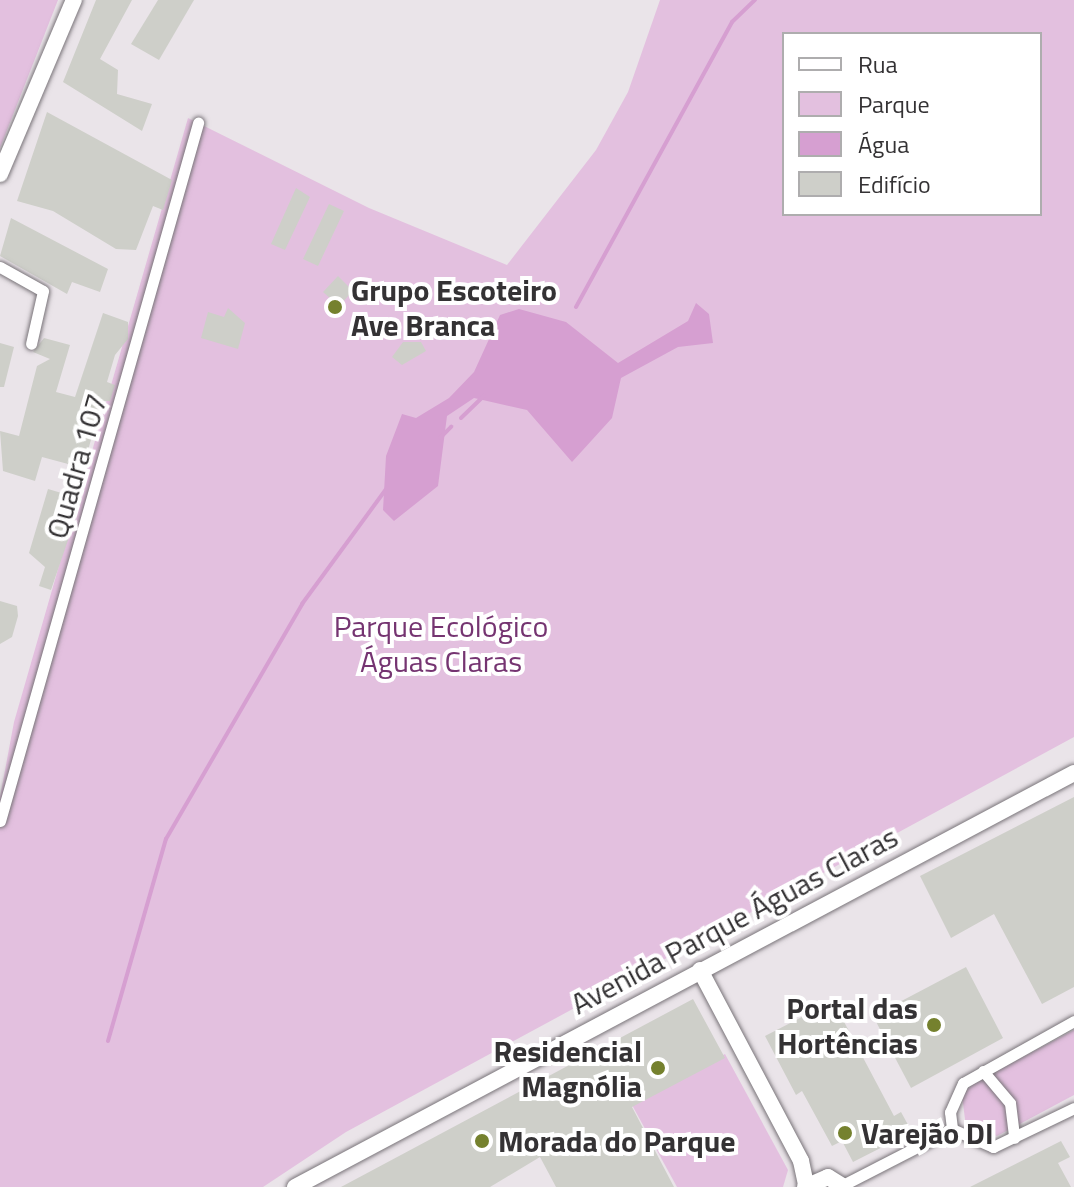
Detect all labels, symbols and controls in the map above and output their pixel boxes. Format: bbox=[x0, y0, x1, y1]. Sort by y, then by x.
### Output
legend bbox=[782, 32, 1042, 216]
text: Rua bbox=[858, 46, 897, 82]
text: Parque bbox=[858, 86, 930, 122]
text: Água bbox=[858, 126, 909, 162]
text: Edifício bbox=[858, 166, 931, 202]
place label: Grupo Escoteiro Ave Branca bbox=[351, 272, 557, 342]
marker: Grupo Escoteiro Ave Branca bbox=[326, 298, 344, 316]
street label: Quadra 107 bbox=[38, 389, 114, 543]
park label: Parque Ecológico Águas Claras bbox=[334, 608, 548, 678]
street label: Avenida Parque Águas Claras bbox=[564, 818, 904, 1022]
place label: Portal das Hortências bbox=[777, 990, 918, 1060]
marker: Portal das Hortências bbox=[925, 1016, 943, 1034]
place label: Residencial Magnólia bbox=[494, 1033, 642, 1104]
marker: Residencial Magnólia bbox=[649, 1059, 667, 1077]
place label: Varejão DI bbox=[861, 1115, 994, 1151]
place label: Morada do Parque bbox=[498, 1123, 736, 1159]
marker: Varejão DI bbox=[836, 1124, 854, 1142]
marker: Morada do Parque bbox=[473, 1132, 491, 1150]

